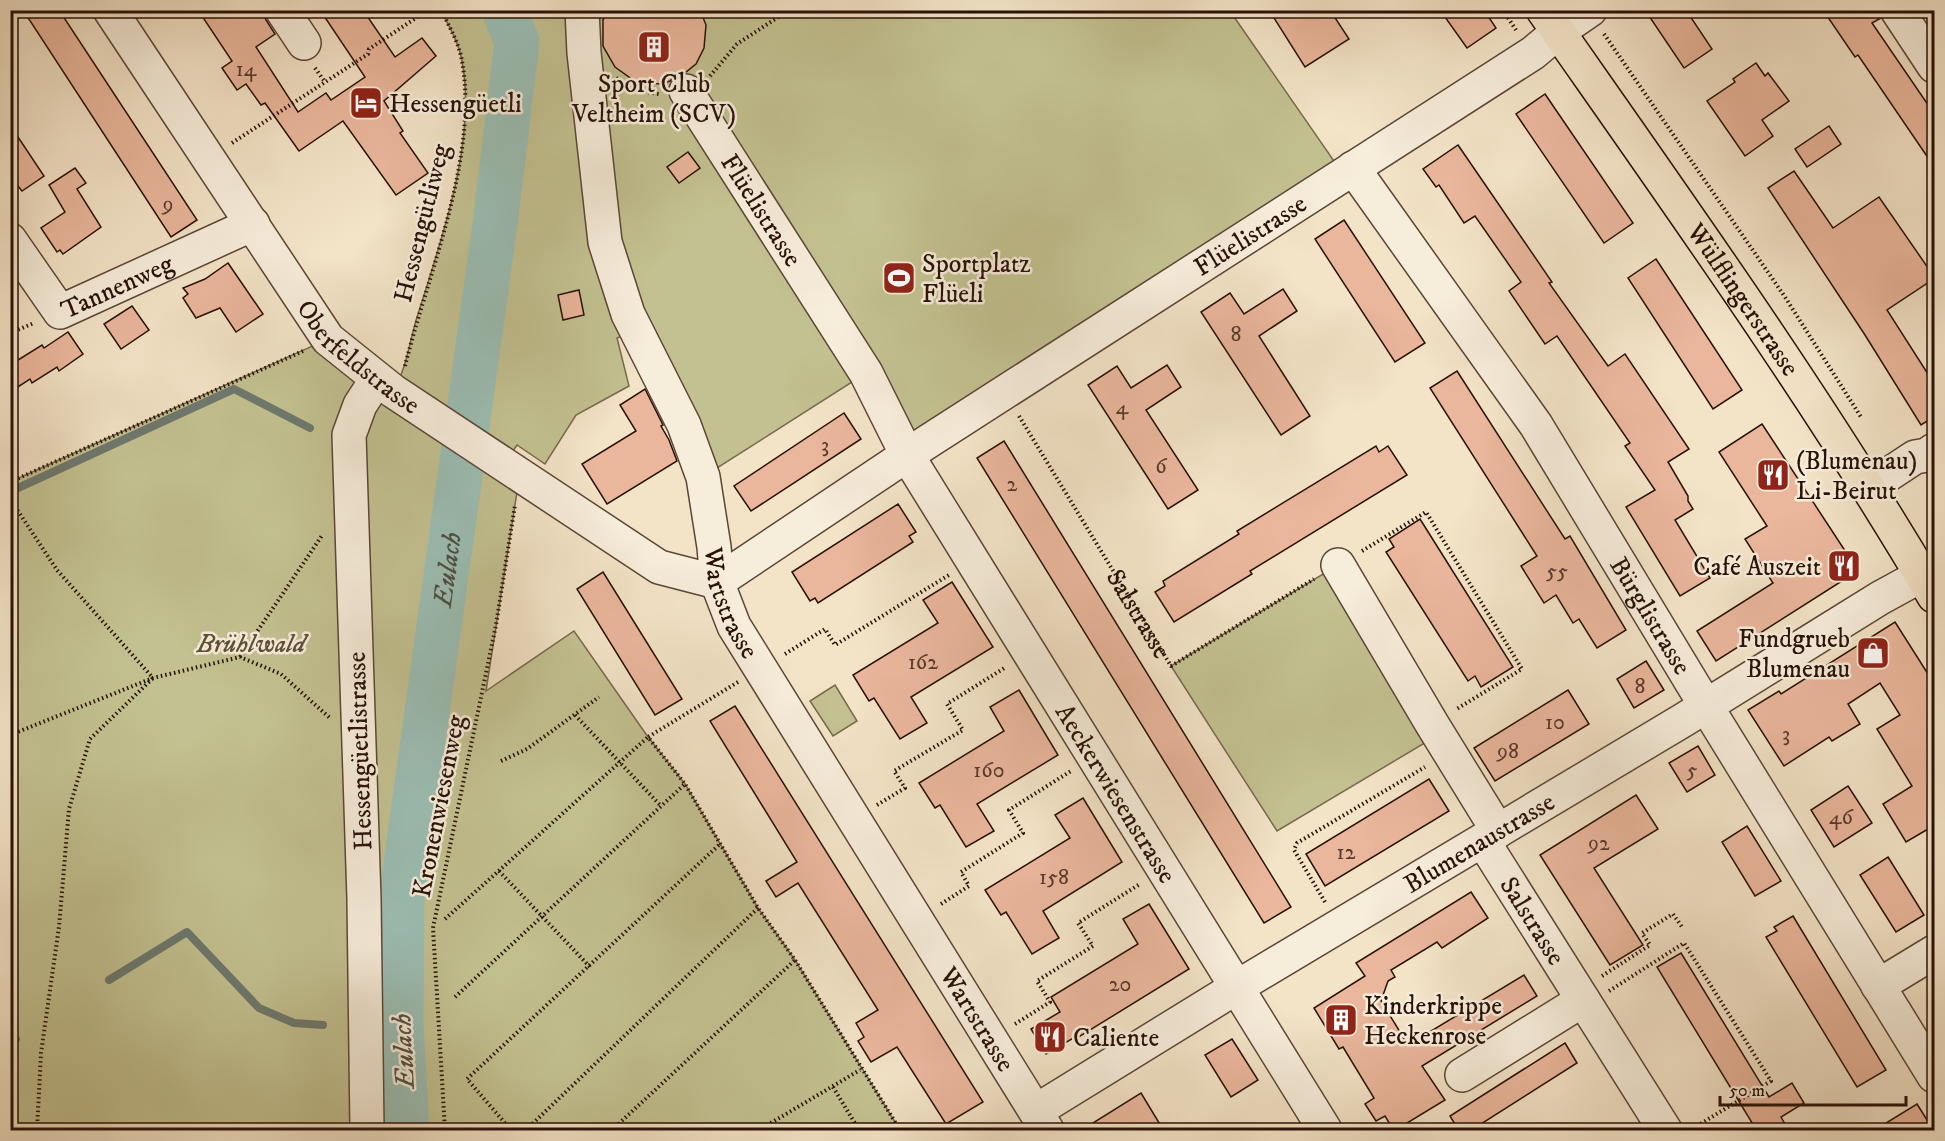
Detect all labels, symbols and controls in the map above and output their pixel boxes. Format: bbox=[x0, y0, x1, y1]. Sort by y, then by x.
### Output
building icon: Sport Club Veltheim (SCV) bbox=[636, 29, 672, 65]
house number: 14 bbox=[236, 56, 258, 83]
place label: Sport Club Veltheim (SCV) bbox=[571, 68, 736, 131]
hotel icon: Hessengüetli bbox=[348, 85, 384, 121]
place label: Hessengüetli bbox=[389, 88, 522, 121]
street label: Hessengütliweg bbox=[387, 140, 458, 306]
street label: Flüelistrasse bbox=[712, 148, 809, 273]
street label: Flüelistrasse bbox=[1188, 188, 1313, 284]
house number: 9 bbox=[162, 191, 173, 218]
street label: Wülflingerstrasse bbox=[1678, 216, 1806, 383]
street label: Tannenweg bbox=[56, 247, 179, 327]
place label: Sportplatz Flüeli bbox=[922, 248, 1031, 311]
sports icon: Sportplatz Flüeli bbox=[881, 260, 917, 296]
street label: Oberfeldstrasse bbox=[289, 294, 426, 422]
house number: 8 bbox=[1230, 321, 1242, 348]
house number: 4 bbox=[1116, 394, 1130, 421]
house number: 3 bbox=[821, 432, 829, 459]
place label: (Blumenau) Li-Beirut bbox=[1796, 445, 1917, 508]
house number: 6 bbox=[1155, 453, 1168, 480]
restaurant icon: (Blumenau) Li-Beirut bbox=[1755, 457, 1791, 493]
house number: 2 bbox=[1007, 471, 1018, 498]
water label: Eulach bbox=[426, 530, 470, 611]
street label: Wartstrasse bbox=[696, 545, 765, 665]
restaurant icon: Café Auszeit bbox=[1826, 548, 1862, 584]
street label: Bürglistrasse bbox=[1602, 551, 1698, 681]
place label: Café Auszeit bbox=[1693, 551, 1821, 584]
house number: 55 bbox=[1546, 558, 1568, 585]
street label: Salstrasse bbox=[1098, 564, 1177, 665]
place label: Fundgrueb Blumenau bbox=[1738, 623, 1850, 686]
park label: Brühlwald bbox=[196, 628, 309, 661]
shop icon: Fundgrueb Blumenau bbox=[1855, 635, 1891, 671]
house number: 162 bbox=[908, 649, 938, 676]
street label: Hessengüetlistrasse bbox=[341, 651, 380, 851]
house number: 8 bbox=[1634, 673, 1646, 700]
street label: Aeckerwiesenstrasse bbox=[1047, 698, 1183, 890]
house number: 10 bbox=[1545, 709, 1565, 736]
street label: Kronenwiesenweg bbox=[406, 712, 473, 900]
house number: 3 bbox=[1782, 721, 1790, 748]
house number: 98 bbox=[1496, 738, 1519, 765]
house number: 160 bbox=[973, 757, 1005, 784]
house number: 5 bbox=[1687, 757, 1698, 784]
street label: Blumenaustrasse bbox=[1398, 786, 1561, 901]
house number: 46 bbox=[1829, 804, 1855, 831]
house number: 92 bbox=[1587, 830, 1610, 857]
house number: 12 bbox=[1337, 839, 1356, 866]
house number: 158 bbox=[1039, 864, 1069, 891]
street label: Salstrasse bbox=[1492, 871, 1572, 972]
street label: Wartstrasse bbox=[931, 960, 1022, 1078]
house number: 20 bbox=[1109, 971, 1131, 998]
place label: Kinderkrippe Heckenrose bbox=[1364, 990, 1502, 1053]
building icon: Kinderkrippe Heckenrose bbox=[1323, 1002, 1359, 1038]
water label: Eulach bbox=[385, 1013, 423, 1091]
restaurant icon: Caliente bbox=[1032, 1019, 1068, 1055]
place label: Caliente bbox=[1073, 1022, 1159, 1055]
scale bar bbox=[1720, 1069, 1906, 1107]
text: 50 m bbox=[1729, 1080, 1765, 1102]

